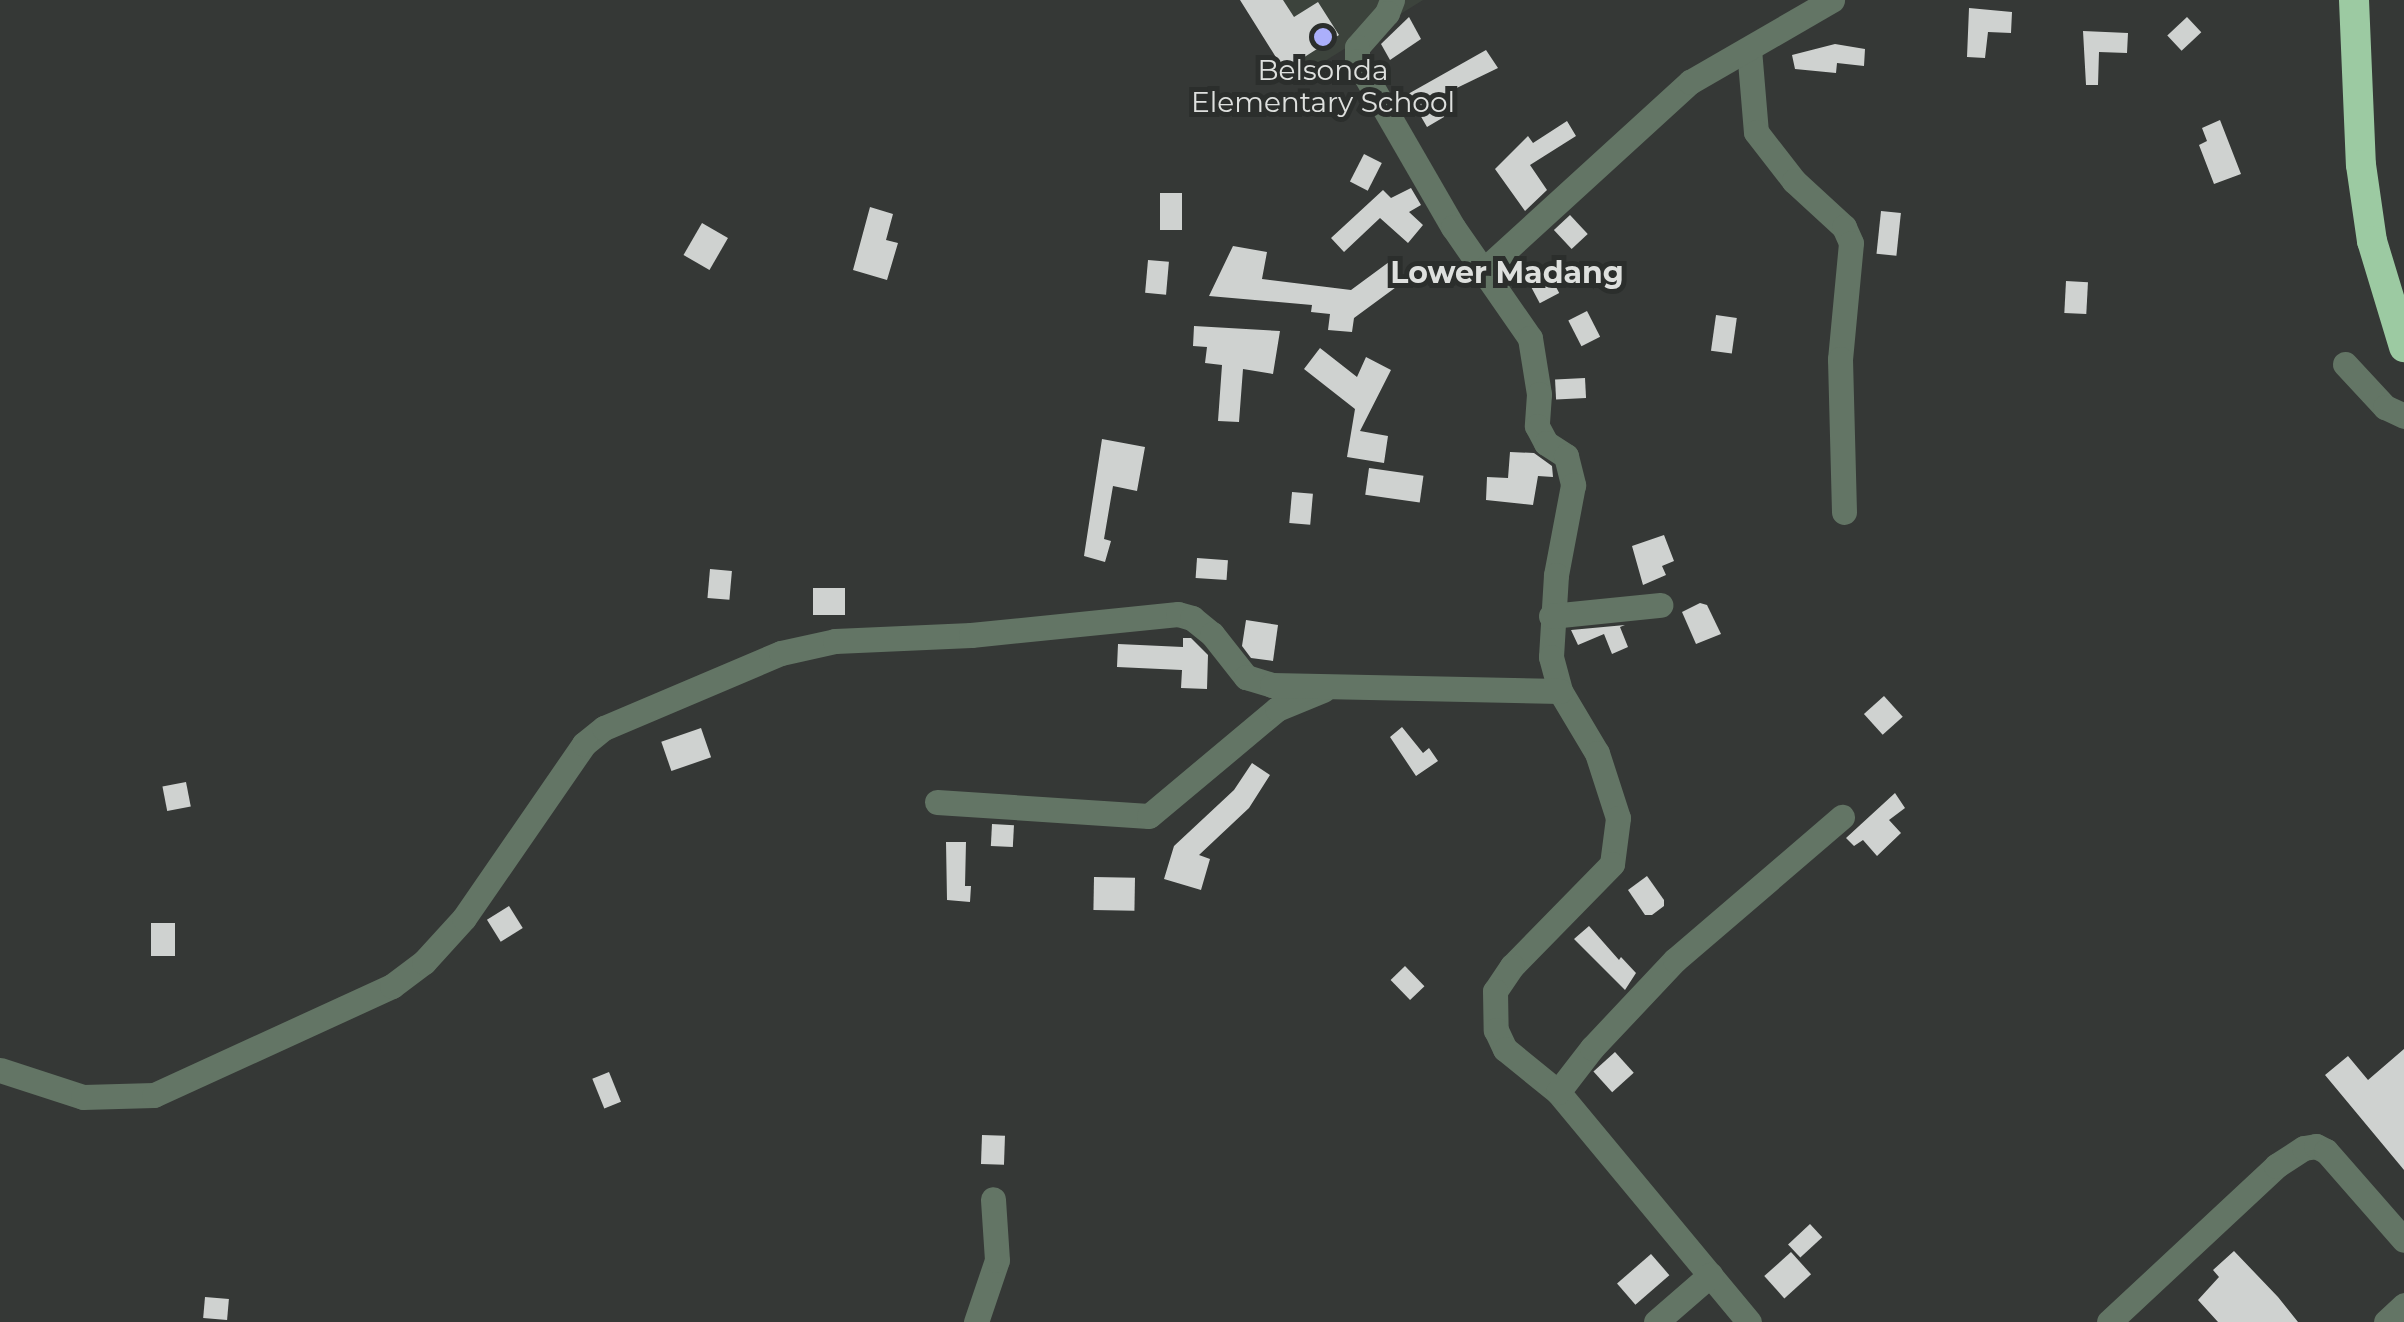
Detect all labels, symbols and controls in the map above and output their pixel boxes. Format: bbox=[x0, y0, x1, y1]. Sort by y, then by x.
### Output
marker: Belsonda Elementary School bbox=[1312, 26, 1334, 48]
place label: Belsonda Elementary School bbox=[1191, 53, 1455, 119]
district label: Lower Madang bbox=[1390, 255, 1624, 291]

